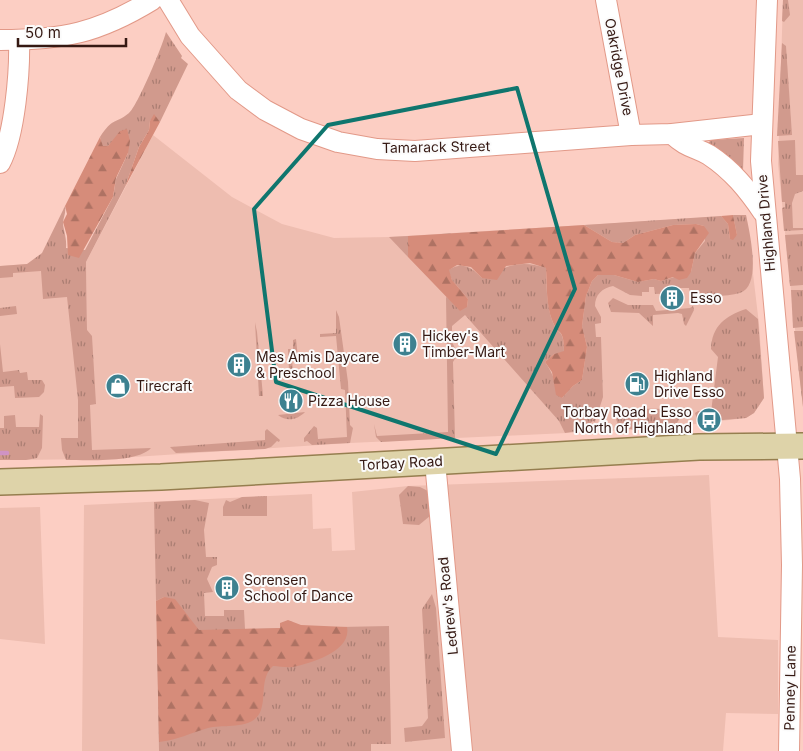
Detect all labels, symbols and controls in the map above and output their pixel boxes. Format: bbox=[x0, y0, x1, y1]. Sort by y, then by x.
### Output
scale bar bbox=[18, 15, 125, 47]
street label: Oakridge Drive bbox=[602, 17, 637, 117]
text: 50 m bbox=[25, 23, 61, 42]
street label: Tamarack Street bbox=[382, 137, 491, 156]
street label: Highland Drive bbox=[753, 174, 778, 272]
building icon: Esso bbox=[659, 285, 685, 311]
place label: Esso bbox=[690, 289, 722, 306]
place label: Hickey's Timber-Mart bbox=[422, 327, 506, 360]
building icon: Hickey's Timber-Mart bbox=[392, 331, 418, 357]
place label: Mes Amis Daycare & Preschool bbox=[256, 348, 379, 381]
building icon: Mes Amis Daycare & Preschool bbox=[226, 352, 252, 378]
place label: Highland Drive Esso bbox=[654, 367, 724, 400]
fuel station icon: Highland Drive Esso bbox=[624, 371, 650, 397]
shop icon: Tirecraft bbox=[105, 373, 131, 399]
place label: Tirecraft bbox=[136, 377, 192, 394]
restaurant icon: Pizza House bbox=[278, 388, 304, 414]
place label: Pizza House bbox=[308, 392, 390, 409]
place label: Torbay Road - Esso North of Highland bbox=[562, 403, 692, 436]
bus stop icon: Torbay Road - Esso North of Highland bbox=[696, 407, 722, 433]
street label: Torbay Road bbox=[359, 452, 443, 473]
street label: Ledrew's Road bbox=[434, 556, 461, 656]
place label: Sorensen School of Dance bbox=[244, 571, 353, 604]
building icon: Sorensen School of Dance bbox=[214, 575, 240, 601]
street label: Penney Lane bbox=[780, 645, 799, 731]

